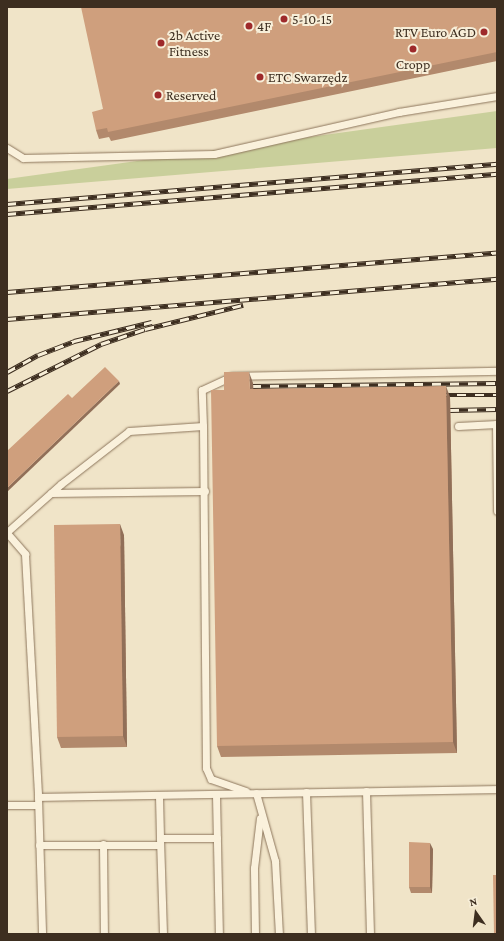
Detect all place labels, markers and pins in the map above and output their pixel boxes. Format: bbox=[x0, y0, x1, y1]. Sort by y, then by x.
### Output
place label: 5-10-15 bbox=[292, 11, 332, 27]
marker: 5-10-15 bbox=[279, 14, 289, 24]
place label: 4F bbox=[257, 18, 271, 34]
marker: 4F bbox=[244, 21, 254, 31]
place label: RTV Euro AGD bbox=[395, 24, 476, 40]
place label: 2b Active Fitness bbox=[169, 27, 220, 60]
marker: RTV Euro AGD bbox=[479, 27, 489, 37]
marker: 2b Active Fitness bbox=[156, 38, 166, 48]
marker: Cropp bbox=[408, 44, 418, 54]
place label: Cropp bbox=[396, 56, 430, 72]
place label: ETC Swarzędz bbox=[268, 69, 347, 85]
marker: ETC Swarzędz bbox=[255, 72, 265, 82]
place label: Reserved bbox=[166, 87, 216, 103]
marker: Reserved bbox=[153, 90, 163, 100]

